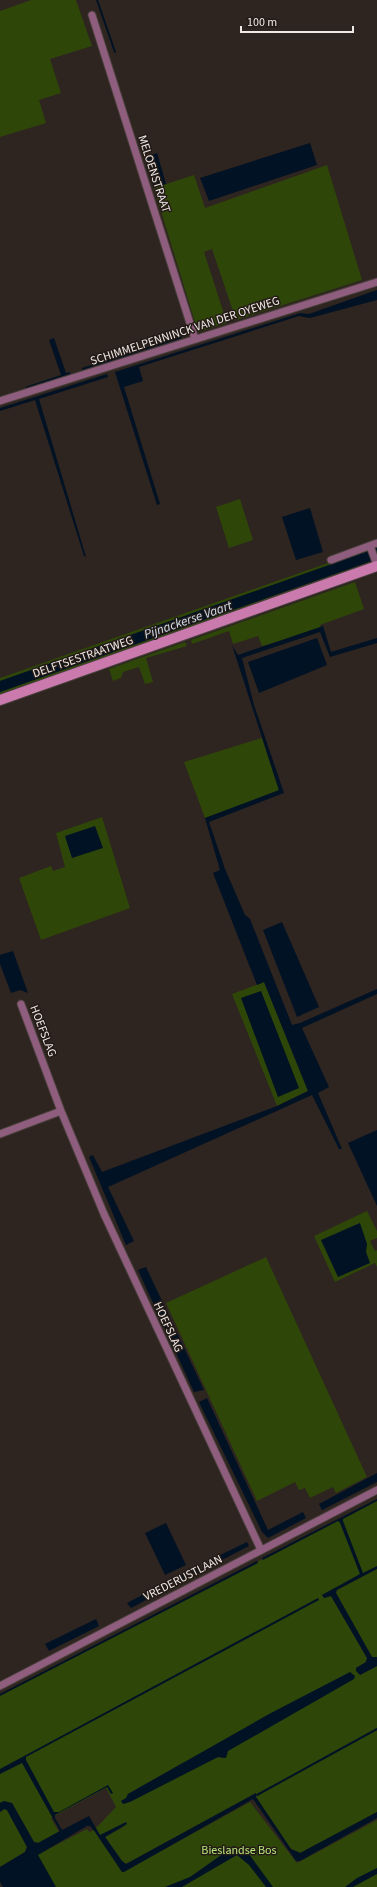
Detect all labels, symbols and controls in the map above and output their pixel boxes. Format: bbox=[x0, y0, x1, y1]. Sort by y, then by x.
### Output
scale bar bbox=[241, 8, 353, 34]
text: 100 m bbox=[247, 14, 277, 31]
street label: MELOENSTRAAT bbox=[133, 133, 175, 216]
street label: SCHIMMELPENNINCK VAN DER OYEWEG bbox=[88, 292, 282, 370]
water label: Pijnackerse Vaart bbox=[142, 596, 235, 644]
street label: DELFTSESTRAATWEG bbox=[30, 632, 136, 682]
street label: HOEFSLAG bbox=[25, 1003, 61, 1059]
street label: HOEFSLAG bbox=[149, 1299, 187, 1355]
street label: VREDERUSTLAAN bbox=[141, 1551, 225, 1605]
park label: Bieslandse Bos bbox=[201, 1842, 277, 1859]

